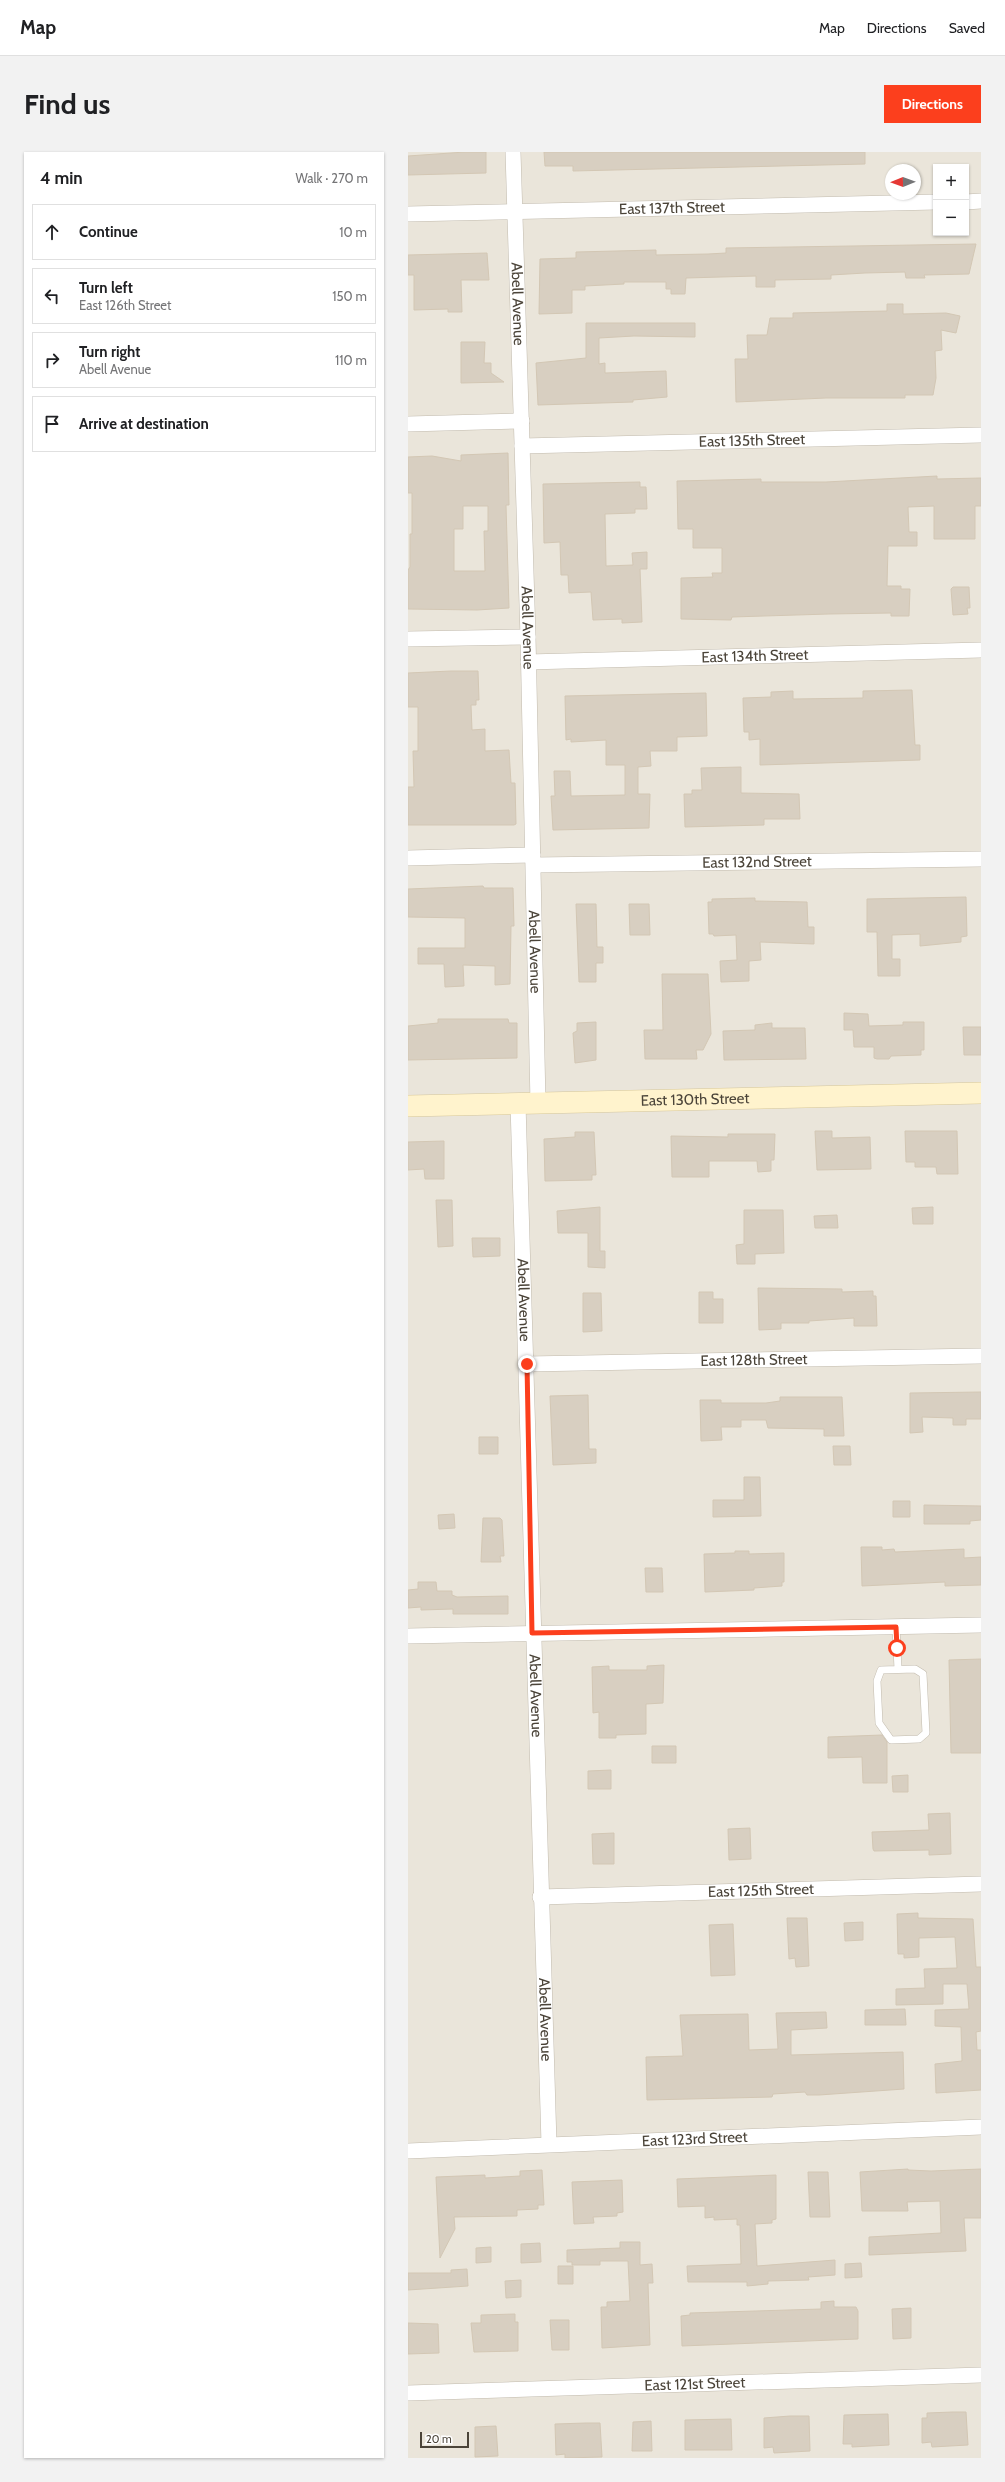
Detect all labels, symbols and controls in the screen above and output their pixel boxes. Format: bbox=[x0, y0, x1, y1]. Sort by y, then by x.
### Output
text: Map bbox=[20, 16, 56, 39]
text: Map bbox=[819, 19, 845, 37]
text: Directions bbox=[867, 19, 927, 37]
text: Saved bbox=[949, 19, 985, 37]
button: Directions bbox=[884, 85, 981, 123]
text: Find us bbox=[24, 87, 110, 121]
north arrow bbox=[885, 164, 921, 200]
map controls bbox=[933, 164, 969, 236]
button: + bbox=[933, 164, 969, 200]
text: 4 min bbox=[40, 168, 83, 188]
text: Walk · 270 m bbox=[296, 170, 368, 186]
street label: East 137th Street bbox=[619, 198, 725, 218]
button: − bbox=[933, 200, 969, 236]
icon: ahead bbox=[41, 221, 63, 243]
text: Continue bbox=[79, 223, 138, 241]
text: 10 m bbox=[339, 224, 367, 240]
street label: Abell Avenue bbox=[507, 262, 528, 346]
text: Turn left bbox=[79, 279, 133, 297]
icon: left bbox=[41, 285, 63, 307]
text: 150 m bbox=[332, 288, 367, 304]
text: East 126th Street bbox=[79, 297, 171, 313]
text: Turn right bbox=[79, 343, 140, 361]
icon: right bbox=[41, 349, 63, 371]
text: 110 m bbox=[335, 352, 367, 368]
text: Abell Avenue bbox=[79, 361, 151, 377]
icon: arrive bbox=[41, 413, 63, 435]
text: Arrive at destination bbox=[79, 415, 209, 433]
street label: East 135th Street bbox=[698, 430, 805, 451]
street label: Abell Avenue bbox=[517, 586, 538, 670]
street label: East 134th Street bbox=[701, 646, 809, 666]
street label: East 132nd Street bbox=[702, 852, 812, 872]
street label: Abell Avenue bbox=[525, 910, 545, 994]
street label: East 130th Street bbox=[640, 1089, 750, 1110]
street label: Abell Avenue bbox=[514, 1258, 534, 1342]
street label: East 128th Street bbox=[700, 1350, 808, 1370]
route end bbox=[518, 1355, 536, 1373]
route start bbox=[888, 1639, 906, 1657]
street label: Abell Avenue bbox=[525, 1654, 546, 1738]
street label: East 125th Street bbox=[708, 1880, 814, 1901]
street label: Abell Avenue bbox=[535, 1978, 556, 2062]
street label: East 123rd Street bbox=[641, 2128, 748, 2150]
street label: East 121st Street bbox=[644, 2373, 746, 2395]
scale bar bbox=[420, 2430, 469, 2449]
text: 20 m bbox=[426, 2432, 452, 2446]

